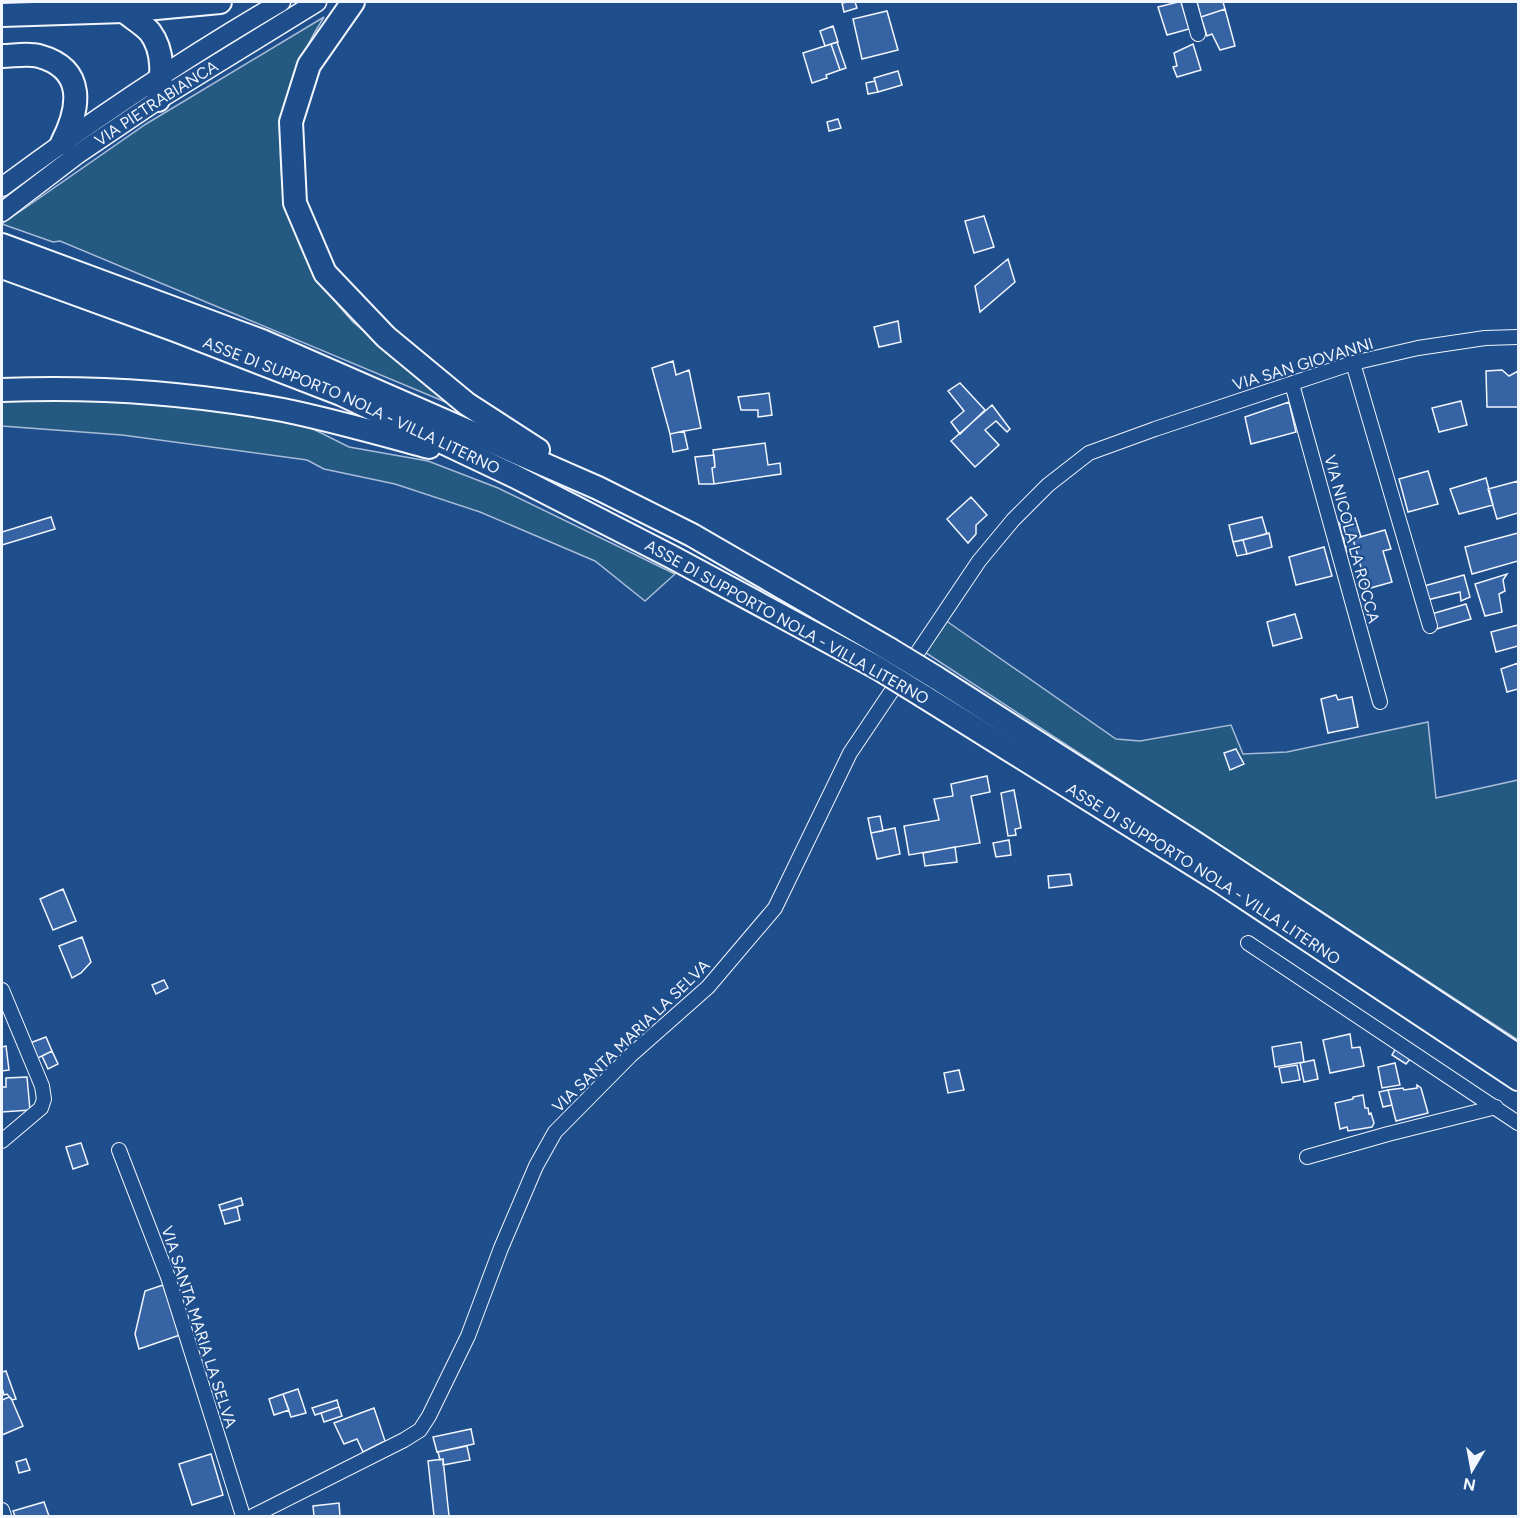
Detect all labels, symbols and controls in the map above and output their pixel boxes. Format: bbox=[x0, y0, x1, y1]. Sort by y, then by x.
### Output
street label: VIA PIETRABIANCA bbox=[91, 56, 221, 150]
street label: ASSE DI SUPPORTO NOLA - VILLA LITERNO bbox=[200, 332, 503, 477]
street label: VIA SAN GIOVANNI bbox=[1230, 334, 1376, 394]
street label: VIA NICOLA LA ROCCA bbox=[1320, 453, 1384, 625]
street label: ASSE DI SUPPORTO NOLA - VILLA LITERNO bbox=[642, 536, 932, 708]
street label: ASSE DI SUPPORTO NOLA - VILLA LITERNO bbox=[1063, 779, 1344, 968]
street label: VIA SANTA MARIA LA SELVA bbox=[548, 956, 714, 1116]
street label: VIA SANTA MARIA LA SELVA bbox=[157, 1224, 241, 1431]
north arrow bbox=[1442, 1440, 1502, 1500]
text: N bbox=[1462, 1474, 1477, 1495]

